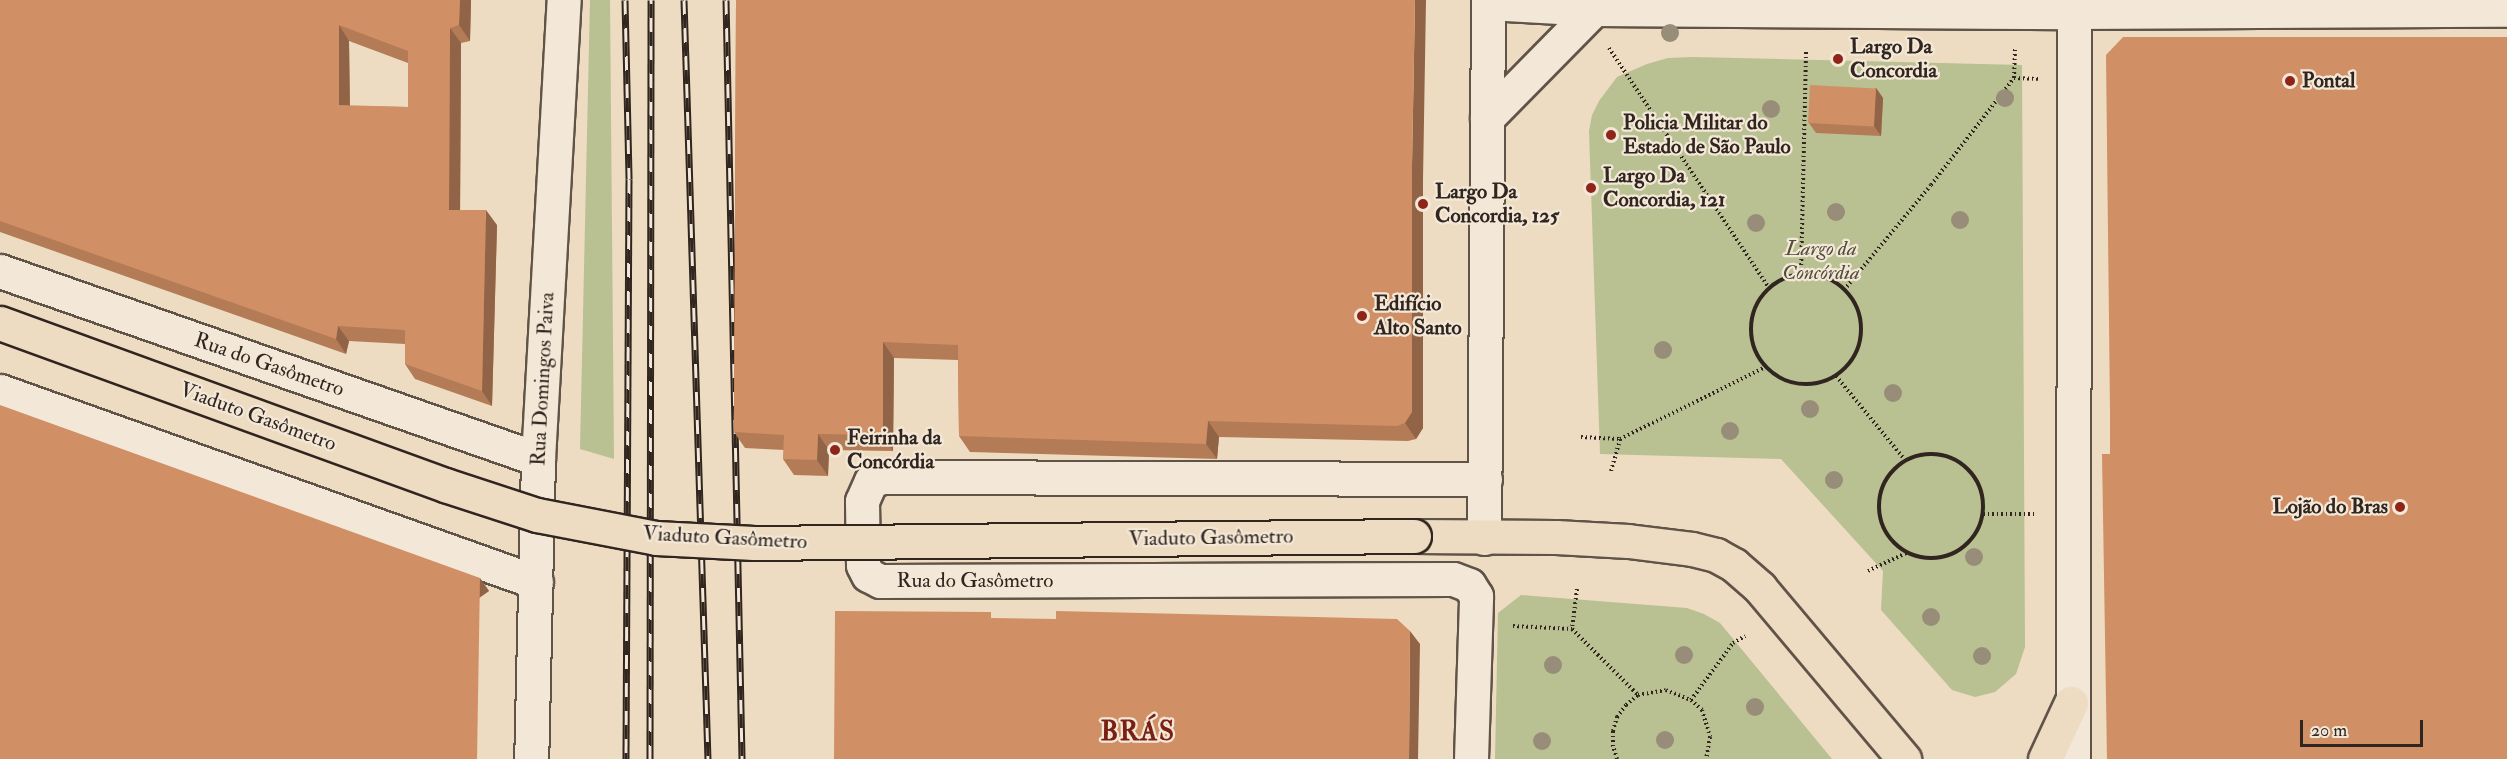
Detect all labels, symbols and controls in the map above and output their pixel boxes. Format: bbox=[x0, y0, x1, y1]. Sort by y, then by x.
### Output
place label: Largo Da Concordia bbox=[1850, 34, 1937, 84]
marker: Largo Da Concordia bbox=[1831, 52, 1845, 66]
place label: Pontal bbox=[2302, 68, 2355, 94]
marker: Pontal bbox=[2283, 74, 2297, 88]
place label: Policia Militar do Estado de São Paulo bbox=[1623, 110, 1791, 160]
marker: Policia Militar do Estado de São Paulo bbox=[1604, 128, 1618, 142]
place label: Largo Da Concordia, 121 bbox=[1603, 163, 1726, 213]
place label: Largo Da Concordia, 125 bbox=[1435, 179, 1559, 229]
marker: Largo Da Concordia, 121 bbox=[1584, 181, 1598, 195]
marker: Largo Da Concordia, 125 bbox=[1416, 197, 1430, 211]
park label: Largo da Concórdia bbox=[1782, 236, 1860, 286]
street label: Rua Domingos Paiva bbox=[526, 291, 560, 467]
place label: Edifício Alto Santo bbox=[1374, 291, 1462, 341]
marker: Edifício Alto Santo bbox=[1355, 309, 1369, 323]
street label: Rua do Gasômetro bbox=[191, 328, 347, 402]
street label: Viaduto Gasômetro bbox=[176, 377, 340, 457]
place label: Feirinha da Concórdia bbox=[847, 425, 941, 475]
marker: Feirinha da Concórdia bbox=[828, 443, 842, 457]
place label: Lojão do Bras bbox=[2272, 494, 2388, 520]
marker: Lojão do Bras bbox=[2393, 500, 2407, 514]
street label: Viaduto Gasômetro bbox=[642, 521, 808, 555]
street label: Viaduto Gasômetro bbox=[1128, 524, 1294, 552]
street label: Rua do Gasômetro bbox=[897, 568, 1053, 594]
scale bar bbox=[2303, 708, 2426, 746]
district label: BRÁS bbox=[1100, 716, 1176, 748]
text: 20 m bbox=[2311, 719, 2347, 742]

